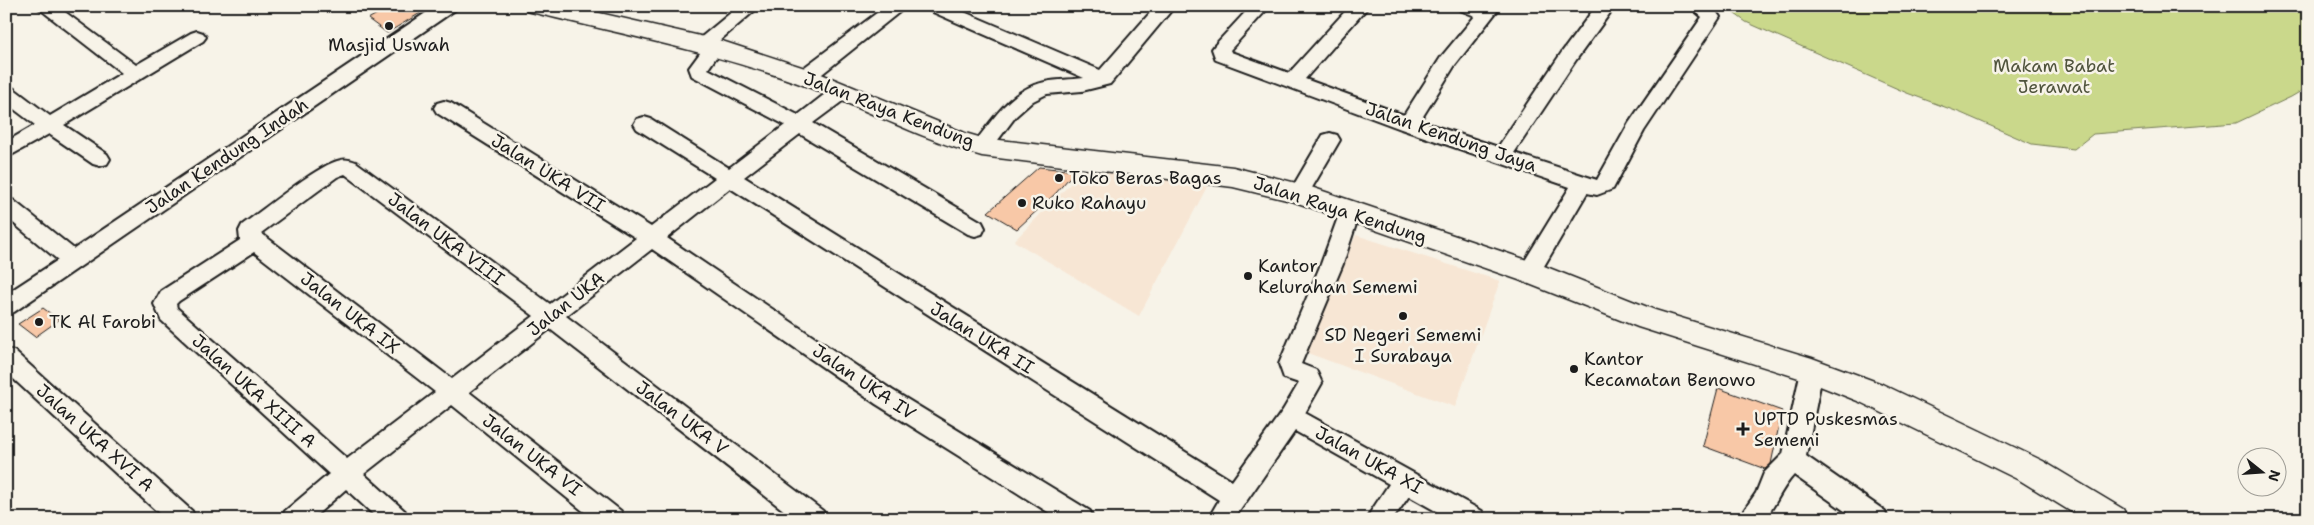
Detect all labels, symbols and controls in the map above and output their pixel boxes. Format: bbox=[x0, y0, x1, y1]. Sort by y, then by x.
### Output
marker: Masjid Uswah bbox=[383, 20, 395, 32]
place label: Masjid Uswah bbox=[328, 33, 450, 57]
park label: Makam Babat Jerawat bbox=[1993, 54, 2115, 99]
street label: Jalan Raya Kendung bbox=[800, 66, 978, 154]
street label: Jalan Kendung Indah bbox=[141, 93, 313, 219]
street label: Jalan Kendung Jaya bbox=[1362, 96, 1540, 178]
street label: Jalan UKA VII bbox=[486, 128, 610, 218]
place label: Toko Beras Bagas bbox=[1069, 166, 1222, 190]
street label: Jalan Raya Kendung bbox=[1250, 171, 1430, 249]
marker: Toko Beras Bagas bbox=[1053, 172, 1065, 184]
street label: Jalan UKA VIII bbox=[383, 187, 509, 291]
place label: Ruko Rahayu bbox=[1032, 191, 1146, 215]
marker: Ruko Rahayu bbox=[1016, 197, 1028, 209]
place label: Kantor Kelurahan Sememi bbox=[1258, 254, 1418, 299]
street label: Jalan UKA bbox=[522, 266, 610, 342]
street label: Jalan UKA IX bbox=[295, 267, 405, 359]
marker: Kantor Kelurahan Sememi bbox=[1242, 270, 1254, 282]
street label: Jalan UKA II bbox=[926, 297, 1038, 379]
place label: TK Al Farobi bbox=[49, 310, 156, 334]
marker: SD Negeri Sememi I Surabaya bbox=[1397, 310, 1409, 322]
marker: TK Al Farobi bbox=[33, 316, 45, 328]
place label: SD Negeri Sememi I Surabaya bbox=[1324, 323, 1482, 368]
street label: Jalan UKA XIII A bbox=[187, 329, 321, 453]
street label: Jalan UKA IV bbox=[808, 339, 920, 425]
place label: Kantor Kecamatan Benowo bbox=[1584, 347, 1756, 392]
marker: Kantor Kecamatan Benowo bbox=[1568, 363, 1580, 375]
street label: Jalan UKA V bbox=[631, 375, 733, 461]
street label: Jalan UKA XVI A bbox=[31, 379, 159, 497]
place label: UPTD Puskesmas Sememi bbox=[1754, 407, 1898, 452]
street label: Jalan UKA VI bbox=[477, 409, 587, 501]
street label: Jalan UKA XI bbox=[1311, 421, 1427, 500]
marker: UPTD Puskesmas Sememi bbox=[1736, 422, 1750, 436]
north arrow bbox=[2236, 448, 2286, 498]
text: N bbox=[2264, 468, 2285, 484]

